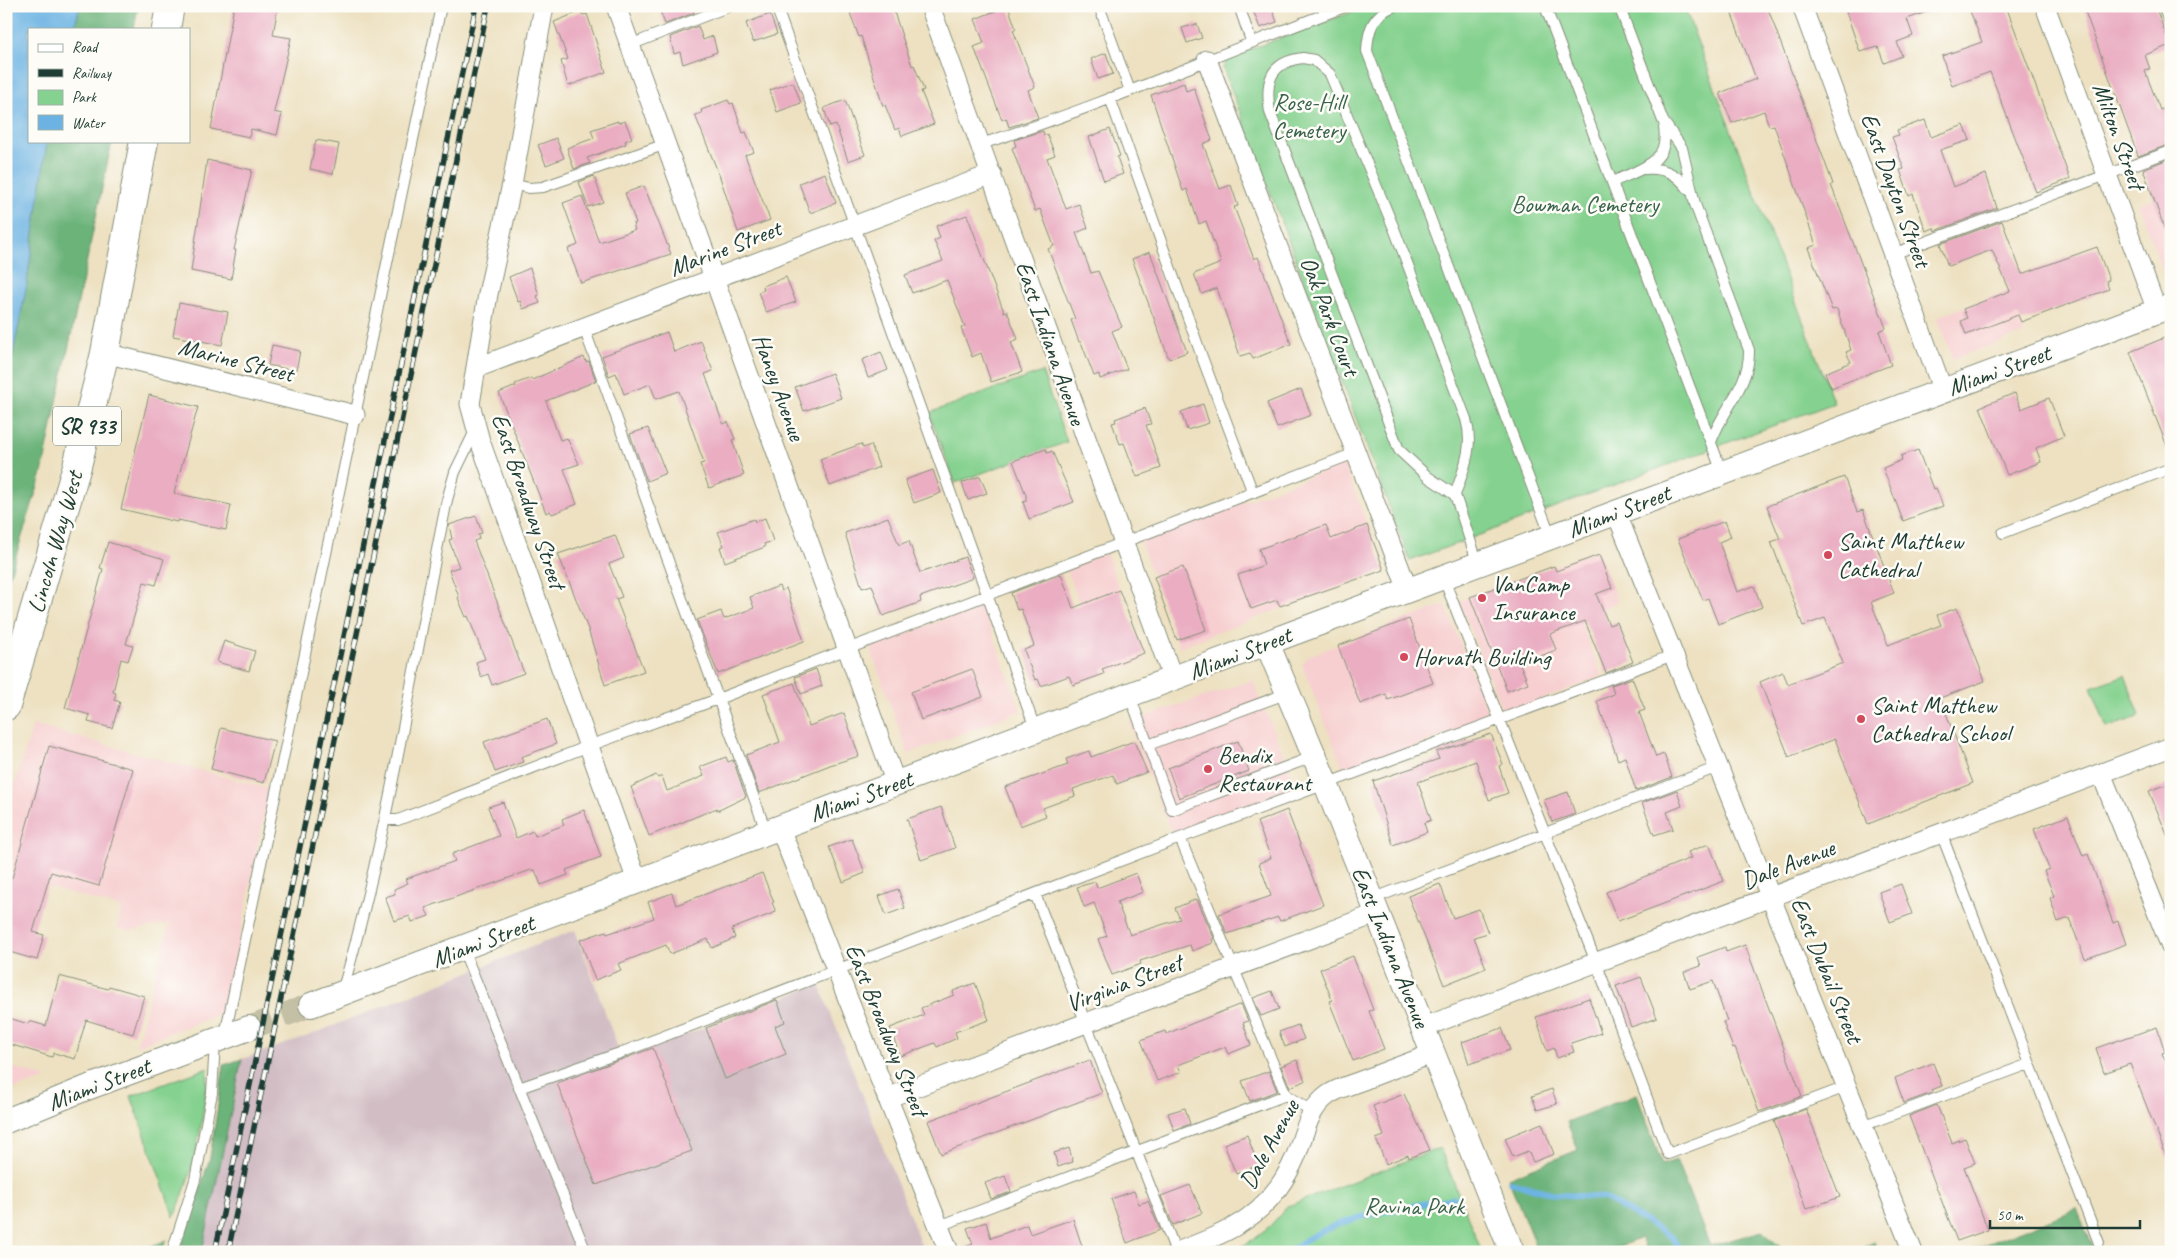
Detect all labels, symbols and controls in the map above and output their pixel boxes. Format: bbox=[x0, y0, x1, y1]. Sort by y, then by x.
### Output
legend bbox=[28, 28, 190, 142]
text: Road bbox=[72, 38, 99, 57]
text: Railway bbox=[72, 64, 113, 83]
street label: Milton Street bbox=[2086, 79, 2153, 196]
park label: Rose-Hill Cemetery bbox=[1273, 87, 1349, 145]
text: Park bbox=[72, 88, 97, 107]
street label: East Dayton Street bbox=[1854, 109, 1938, 273]
text: Water bbox=[72, 114, 106, 133]
park label: Bowman Cemetery bbox=[1512, 189, 1660, 219]
street label: Marine Street bbox=[665, 212, 787, 283]
street label: Oak Park Court bbox=[1294, 252, 1367, 382]
street label: East Indiana Avenue bbox=[1009, 257, 1094, 431]
street label: Haney Avenue bbox=[746, 329, 813, 447]
street label: Marine Street bbox=[176, 331, 298, 389]
street label: Miami Street bbox=[1944, 337, 2056, 402]
road number: SR 933 bbox=[53, 406, 121, 446]
street label: East Broadway Street bbox=[485, 410, 574, 595]
street label: Lincoln Way West bbox=[21, 466, 90, 616]
street label: Miami Street bbox=[1564, 477, 1676, 544]
place label: Saint Matthew Cathedral bbox=[1838, 526, 1965, 584]
marker: Saint Matthew Cathedral bbox=[1822, 549, 1834, 561]
place label: VanCamp Insurance bbox=[1492, 569, 1577, 627]
marker: VanCamp Insurance bbox=[1476, 592, 1488, 604]
street label: Miami Street bbox=[1185, 619, 1297, 686]
place label: Horvath Building bbox=[1414, 642, 1553, 672]
marker: Horvath Building bbox=[1398, 651, 1410, 663]
place label: Saint Matthew Cathedral School bbox=[1871, 690, 2014, 748]
marker: Saint Matthew Cathedral School bbox=[1855, 713, 1867, 725]
place label: Bendix Restaurant bbox=[1218, 740, 1313, 798]
street label: Miami Street bbox=[806, 763, 918, 828]
marker: Bendix Restaurant bbox=[1202, 763, 1214, 775]
street label: Dale Avenue bbox=[1737, 832, 1841, 895]
street label: East Indiana Avenue bbox=[1345, 862, 1438, 1034]
street label: East Dubail Street bbox=[1784, 893, 1871, 1049]
street label: Miami Street bbox=[428, 907, 540, 974]
street label: East Broadway Street bbox=[839, 939, 936, 1123]
street label: Virginia Street bbox=[1062, 946, 1189, 1019]
street label: Miami Street bbox=[44, 1050, 156, 1117]
street label: Dale Avenue bbox=[1232, 1092, 1307, 1194]
park label: Ravina Park bbox=[1364, 1191, 1466, 1221]
scale bar bbox=[1990, 1198, 2140, 1230]
text: 50 m bbox=[1997, 1206, 2024, 1225]

